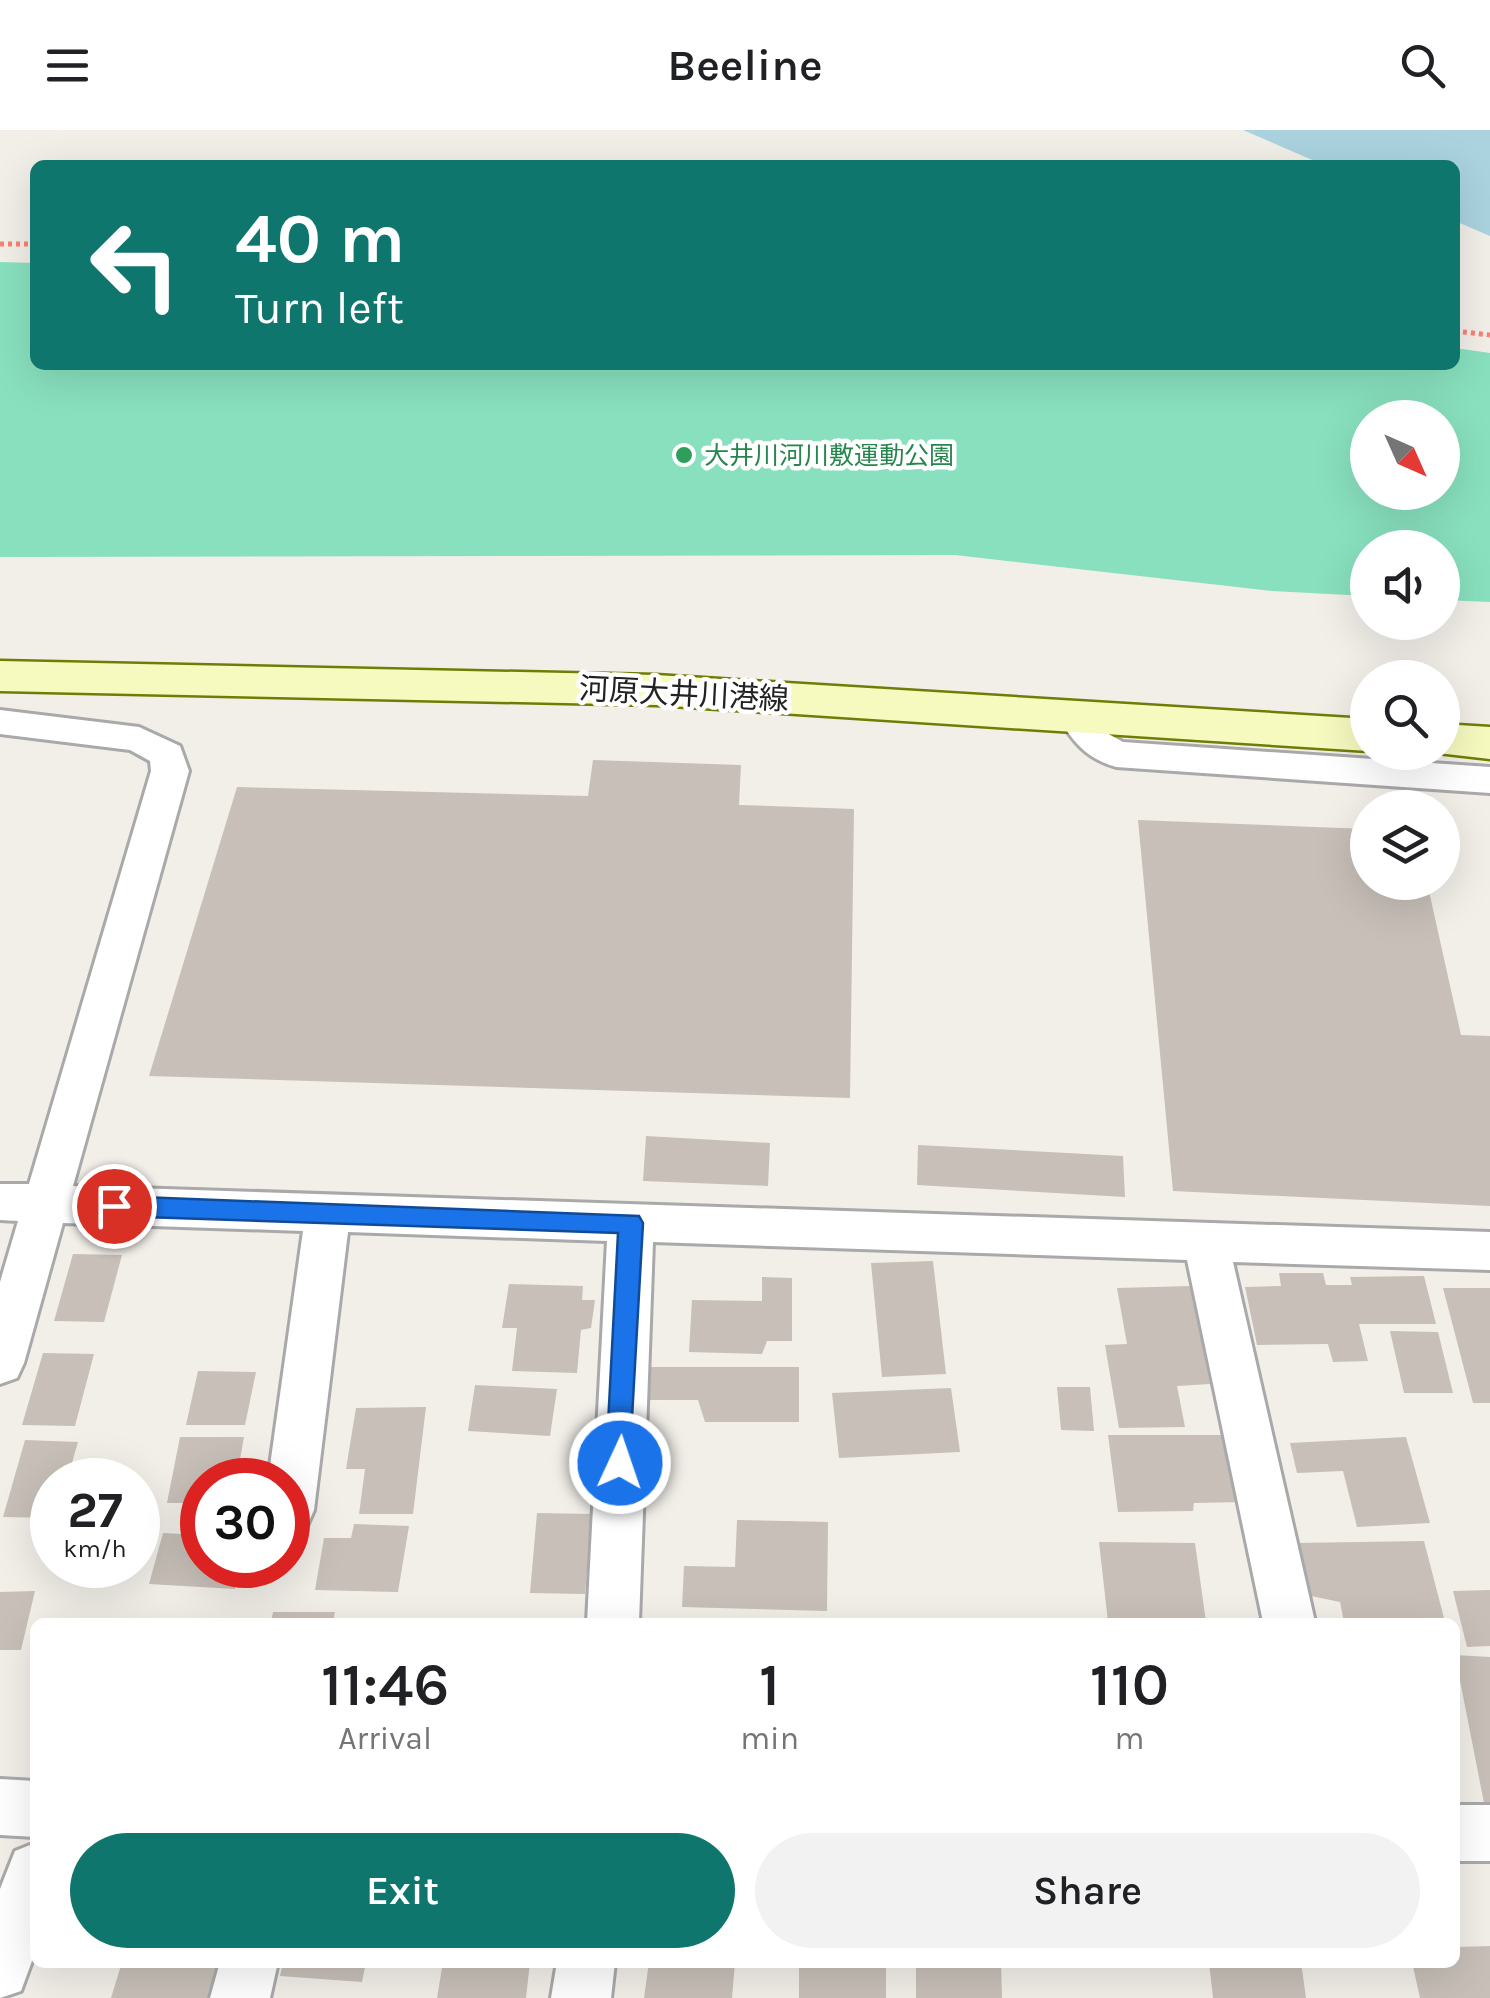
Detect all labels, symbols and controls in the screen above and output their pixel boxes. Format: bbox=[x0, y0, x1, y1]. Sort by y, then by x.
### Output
icon: menu bbox=[40, 38, 95, 93]
icon: search bbox=[1395, 38, 1450, 93]
text: Beeline bbox=[667, 39, 823, 91]
text: 40 m bbox=[235, 198, 405, 280]
icon: left bbox=[70, 200, 200, 330]
text: Turn left bbox=[235, 282, 404, 334]
north arrow bbox=[1350, 400, 1460, 510]
map controls bbox=[1350, 400, 1460, 900]
place label: 大井川河川敷運動公園 bbox=[704, 441, 954, 470]
marker: 大井川河川敷運動公園 bbox=[673, 444, 695, 466]
button: sound bbox=[1350, 530, 1460, 640]
button: search bbox=[1350, 660, 1460, 770]
street label: 河原大井川港線 bbox=[578, 671, 790, 717]
button: layers bbox=[1350, 790, 1460, 900]
pin bbox=[72, 1164, 157, 1249]
icon: arrive bbox=[87, 1179, 142, 1234]
position arrow bbox=[568, 1411, 672, 1515]
speed limit sign: 30 bbox=[180, 1458, 310, 1588]
text: 27 bbox=[67, 1481, 123, 1540]
text: km/h bbox=[63, 1534, 127, 1563]
text: 11:46 bbox=[321, 1650, 449, 1720]
text: 1 bbox=[759, 1650, 780, 1720]
text: 110 bbox=[1090, 1650, 1169, 1720]
text: Arrival bbox=[338, 1720, 432, 1757]
text: min bbox=[740, 1720, 799, 1757]
text: m bbox=[1115, 1720, 1144, 1757]
button: Exit bbox=[70, 1833, 735, 1948]
button: Share bbox=[755, 1833, 1420, 1948]

